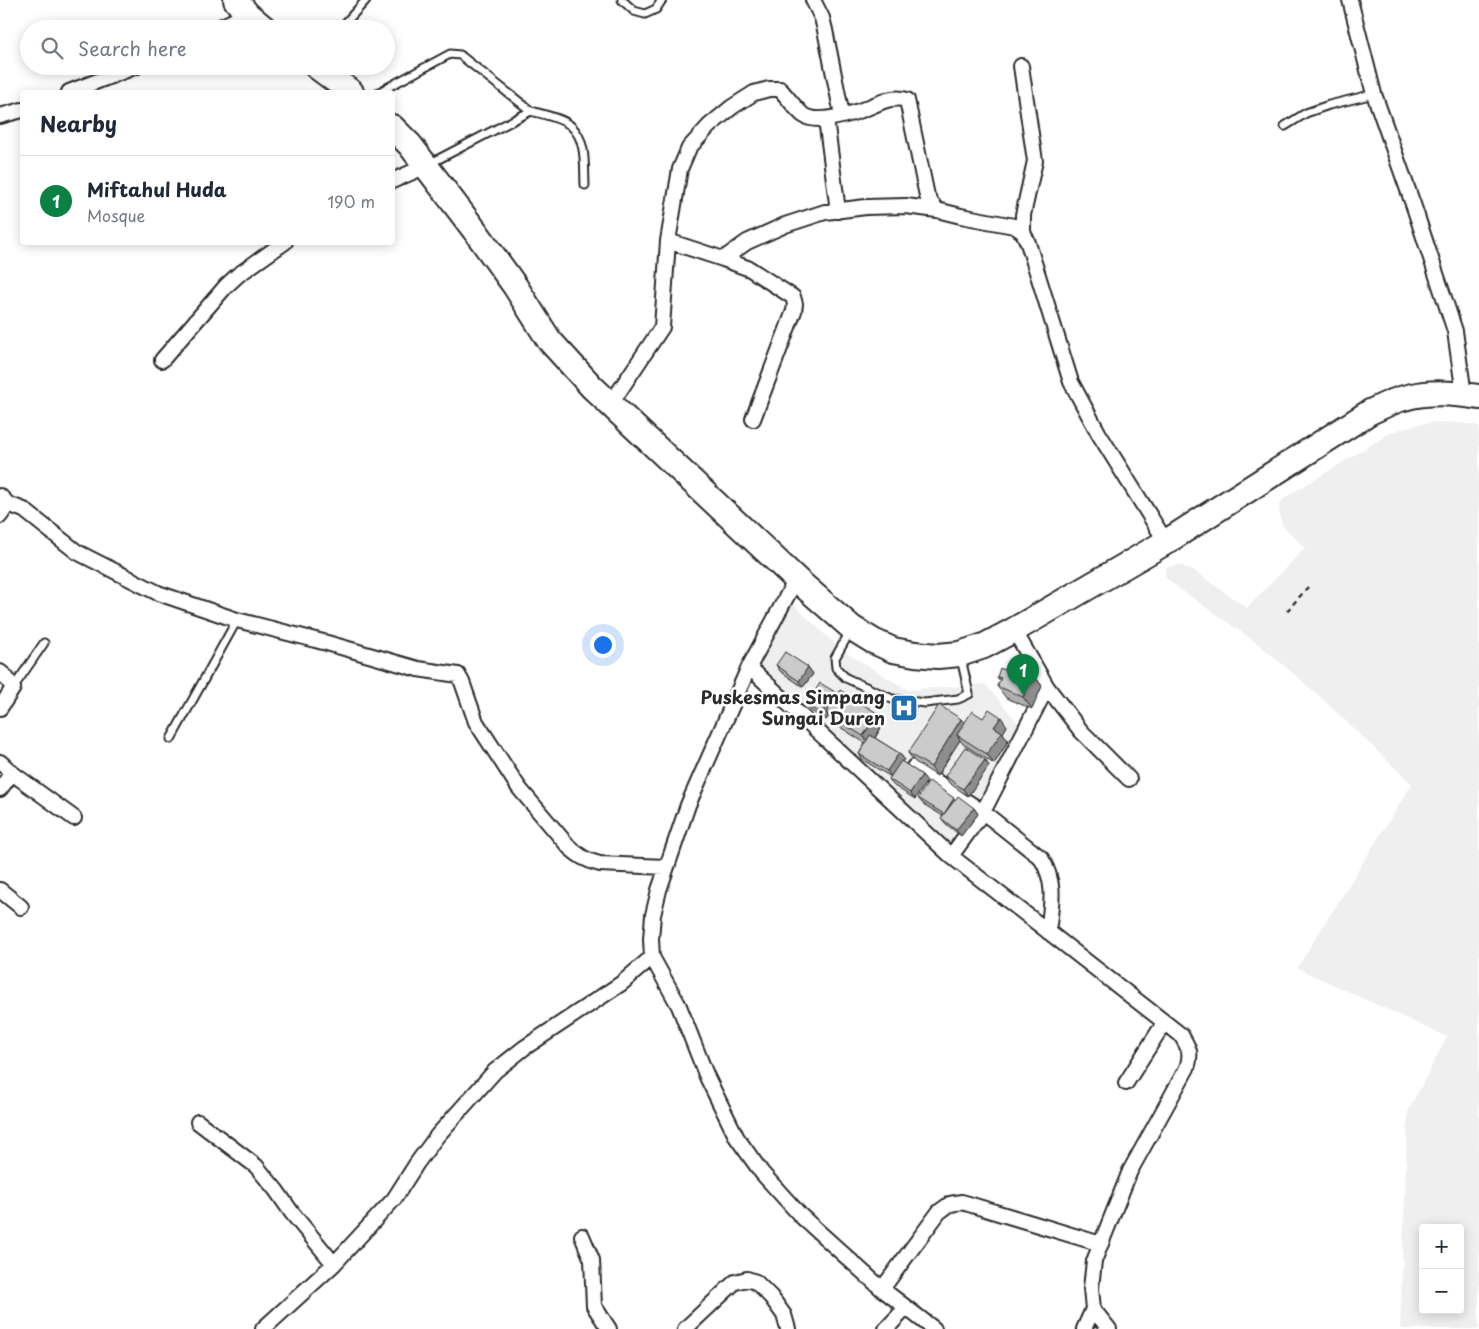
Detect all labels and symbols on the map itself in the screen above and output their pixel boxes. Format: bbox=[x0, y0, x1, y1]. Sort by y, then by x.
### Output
your location bbox=[590, 632, 616, 658]
pin: 1 bbox=[1007, 654, 1039, 695]
place label: Puskesmas Simpang Sungai Duren bbox=[700, 683, 885, 731]
hospital icon: Puskesmas Simpang Sungai Duren bbox=[889, 693, 919, 723]

